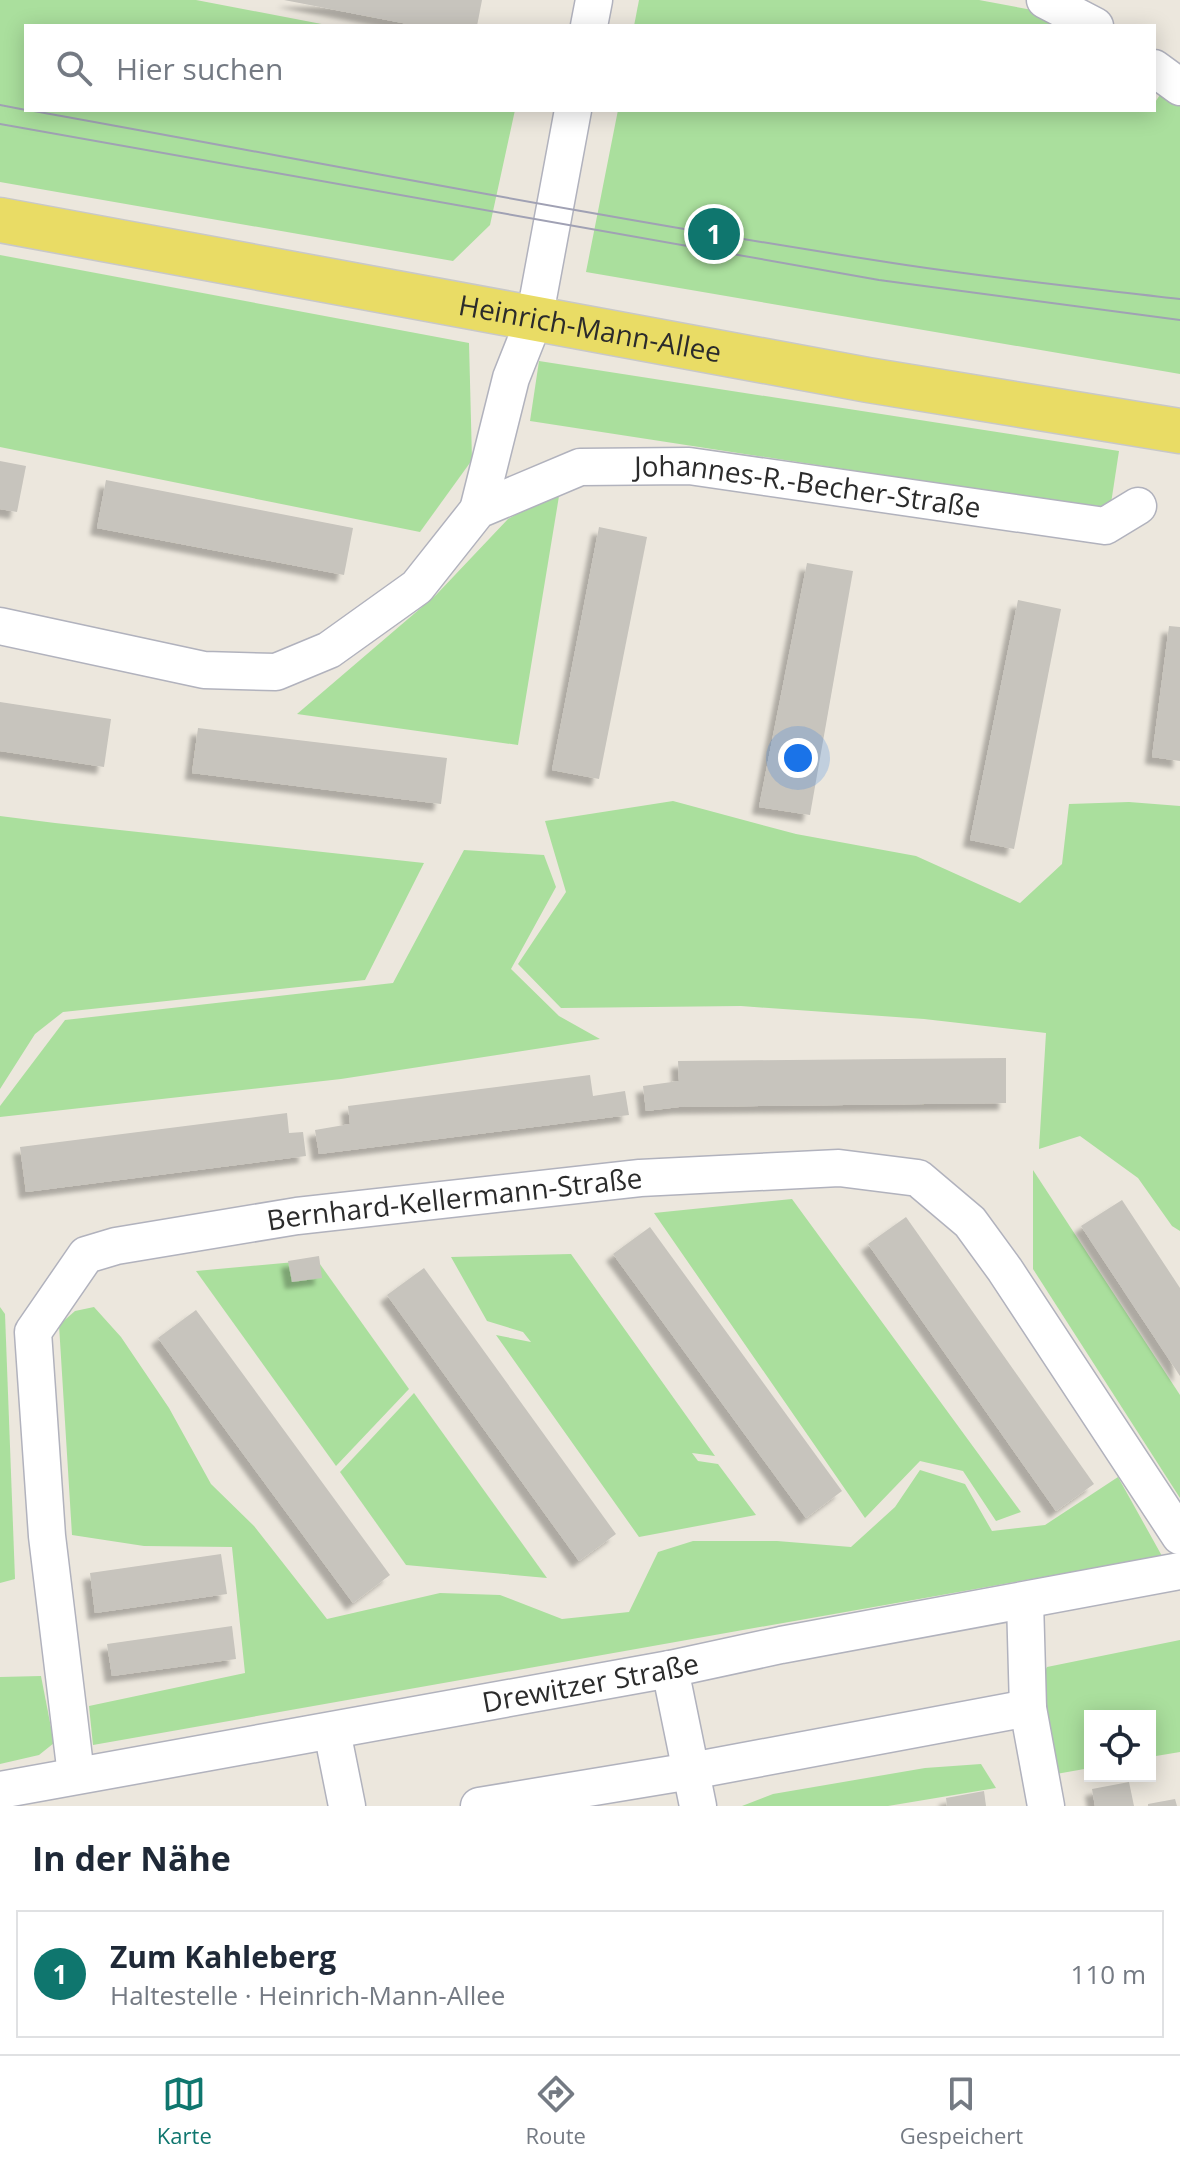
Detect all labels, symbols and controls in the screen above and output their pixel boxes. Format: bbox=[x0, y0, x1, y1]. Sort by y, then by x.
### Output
search box bbox=[24, 24, 1156, 112]
icon: search bbox=[52, 46, 96, 90]
text: Hier suchen bbox=[116, 48, 283, 89]
pin: 1 bbox=[688, 204, 740, 264]
street label: Heinrich-Mann-Allee bbox=[456, 285, 725, 371]
street label: Johannes-R.-Becher-Straße bbox=[631, 446, 983, 526]
your location bbox=[778, 738, 818, 778]
street label: Bernhard-Kellermann-Straße bbox=[264, 1158, 644, 1239]
street label: Drewitzer Straße bbox=[479, 1643, 702, 1721]
map controls bbox=[1084, 1710, 1156, 1782]
button: locate bbox=[1084, 1710, 1156, 1782]
text: In der Nähe bbox=[32, 1835, 231, 1881]
text: Zum Kahleberg bbox=[110, 1936, 336, 1977]
text: 1 bbox=[53, 1956, 67, 1992]
text: 110 m bbox=[1071, 1956, 1146, 1992]
text: Haltestelle · Heinrich-Mann-Allee bbox=[110, 1977, 505, 2013]
tab: Karte bbox=[157, 2072, 212, 2150]
tab: Route bbox=[525, 2072, 586, 2150]
tab: Gespeichert bbox=[900, 2072, 1023, 2150]

